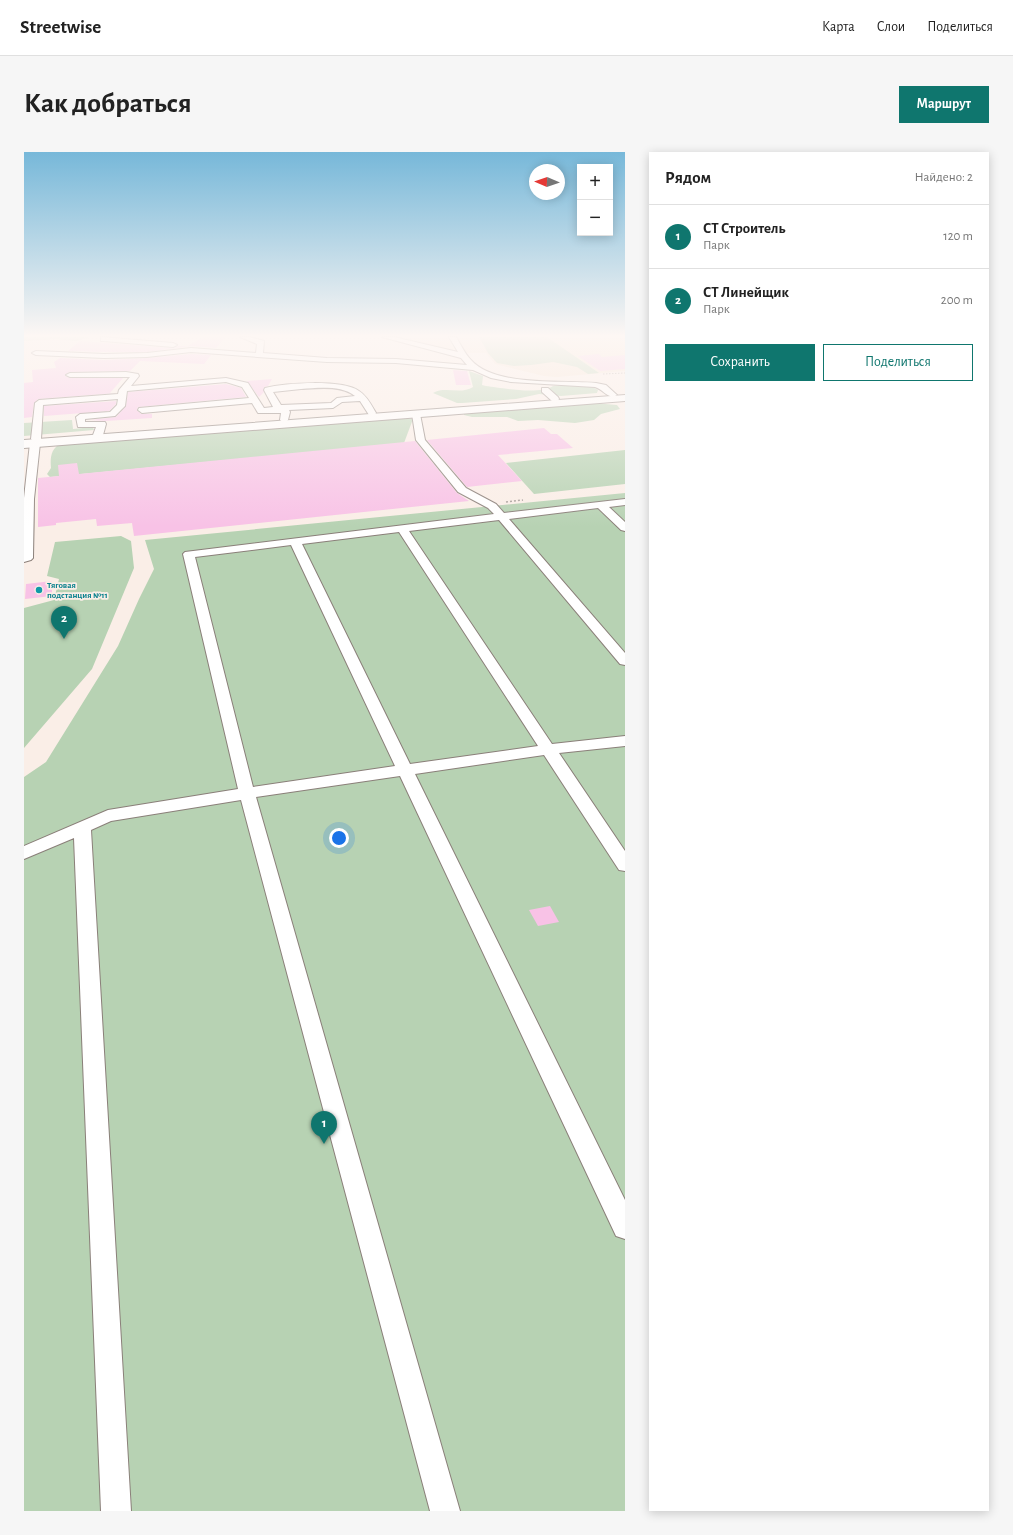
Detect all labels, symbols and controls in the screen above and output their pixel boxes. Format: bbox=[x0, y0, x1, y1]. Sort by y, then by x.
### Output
text: Streetwise bbox=[20, 18, 101, 37]
text: Карта bbox=[822, 20, 855, 34]
text: Слои bbox=[877, 20, 905, 34]
text: Поделиться bbox=[927, 20, 993, 34]
button: Маршрут bbox=[899, 86, 989, 123]
text: Как добраться bbox=[24, 90, 192, 118]
north arrow bbox=[529, 164, 565, 200]
map controls bbox=[577, 164, 613, 236]
button: + bbox=[577, 164, 613, 200]
text: Рядом bbox=[665, 169, 711, 186]
text: Найдено: 2 bbox=[915, 171, 973, 184]
button: − bbox=[577, 200, 613, 236]
text: СТ Строитель bbox=[703, 221, 785, 236]
text: 1 bbox=[676, 230, 680, 243]
text: 120 m bbox=[943, 230, 973, 243]
text: Парк bbox=[703, 239, 730, 252]
text: СТ Линейщик bbox=[703, 285, 789, 300]
text: 2 bbox=[675, 294, 681, 307]
text: 200 m bbox=[941, 294, 973, 307]
text: Парк bbox=[703, 303, 730, 316]
button: Сохранить bbox=[665, 344, 815, 381]
button: Поделиться bbox=[823, 344, 973, 381]
place label: Тяговая подстанция №11 bbox=[47, 581, 108, 600]
marker: Тяговая подстанция №11 bbox=[34, 585, 44, 595]
pin: 2 bbox=[51, 606, 77, 639]
your location bbox=[329, 828, 349, 848]
pin: 1 bbox=[311, 1111, 337, 1144]

